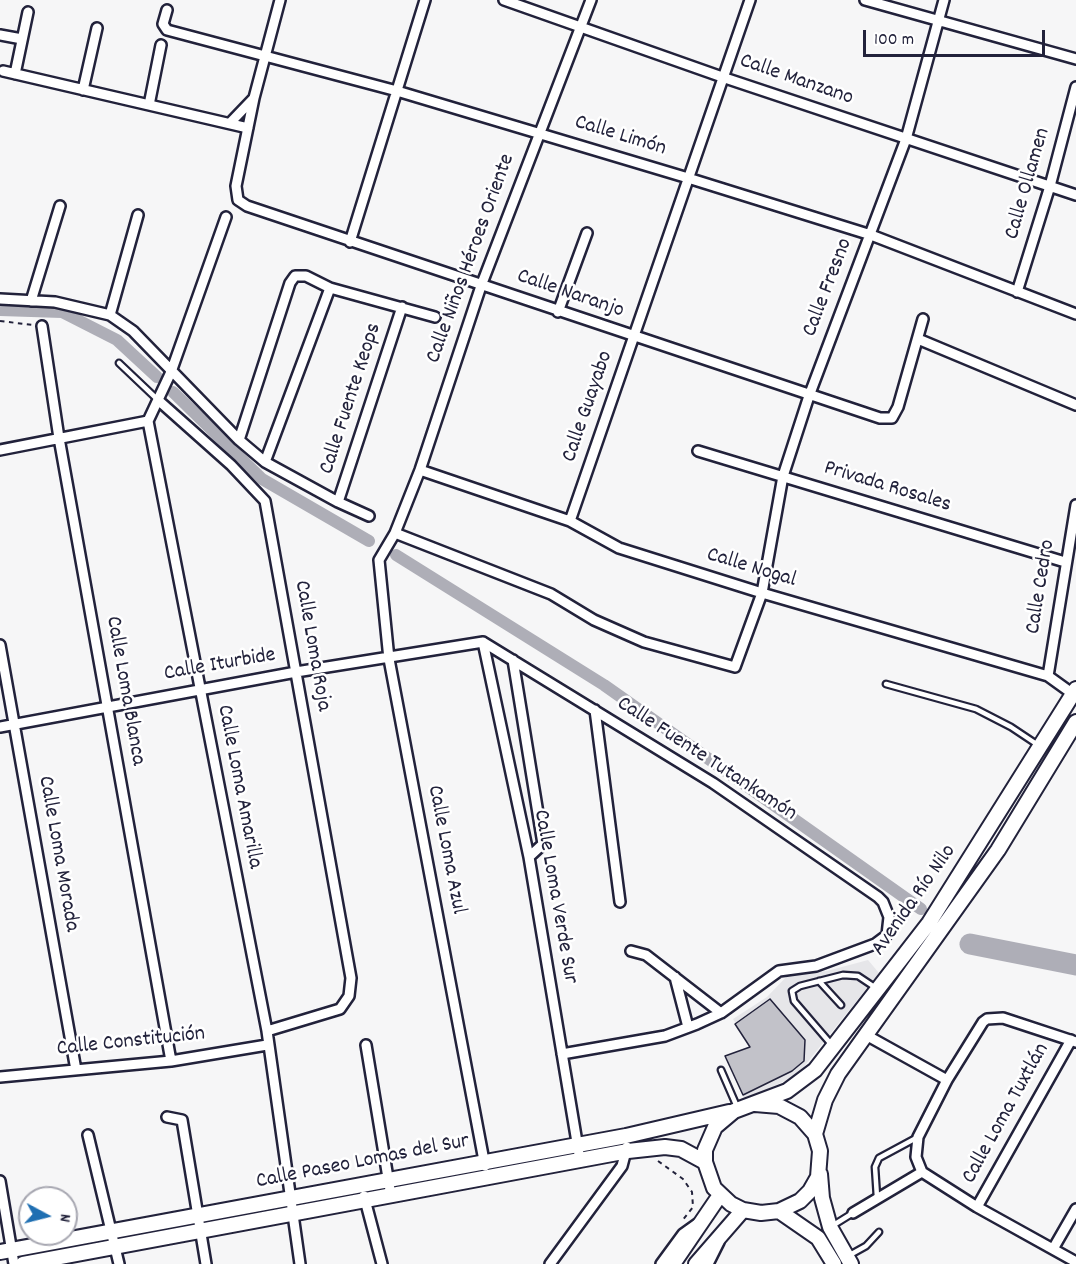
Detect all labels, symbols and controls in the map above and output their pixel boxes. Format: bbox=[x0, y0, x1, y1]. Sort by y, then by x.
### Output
scale bar bbox=[866, 18, 1048, 56]
text: 100 m bbox=[874, 28, 914, 53]
street label: Calle Manzano bbox=[736, 49, 856, 113]
street label: Calle Limón bbox=[571, 111, 669, 163]
street label: Calle Ollamen bbox=[1000, 125, 1058, 243]
street label: Calle Niños Héroes Oriente bbox=[422, 151, 522, 367]
street label: Calle Fresno bbox=[798, 235, 860, 341]
street label: Calle Naranjo bbox=[513, 264, 627, 326]
street label: Calle Fuente Keops bbox=[315, 320, 389, 478]
street label: Calle Guayabo bbox=[558, 348, 620, 466]
street label: Privada Rosales bbox=[820, 456, 954, 520]
street label: Calle Cedro bbox=[1022, 538, 1062, 636]
street label: Calle Nogal bbox=[703, 543, 799, 595]
street label: Calle Loma Roja bbox=[287, 579, 335, 713]
street label: Calle Loma Blanca bbox=[98, 614, 150, 768]
street label: Calle Iturbide bbox=[162, 643, 278, 689]
street label: Calle Fuente Tutankamón bbox=[611, 692, 801, 828]
street label: Calle Loma Amarilla bbox=[209, 703, 267, 871]
street label: Calle Loma Morada bbox=[30, 774, 84, 934]
street label: Calle Loma Azul bbox=[420, 783, 470, 917]
street label: Calle Loma Verde Sur bbox=[526, 808, 582, 986]
street label: Avenida Río Nilo bbox=[867, 840, 963, 962]
street label: Calle Constitución bbox=[56, 1022, 206, 1064]
street label: Calle Loma Tuxtlán bbox=[958, 1039, 1056, 1189]
street label: Calle Paseo Lomas del Sur bbox=[254, 1129, 472, 1197]
north arrow bbox=[18, 1186, 78, 1246]
text: N bbox=[52, 1213, 76, 1223]

